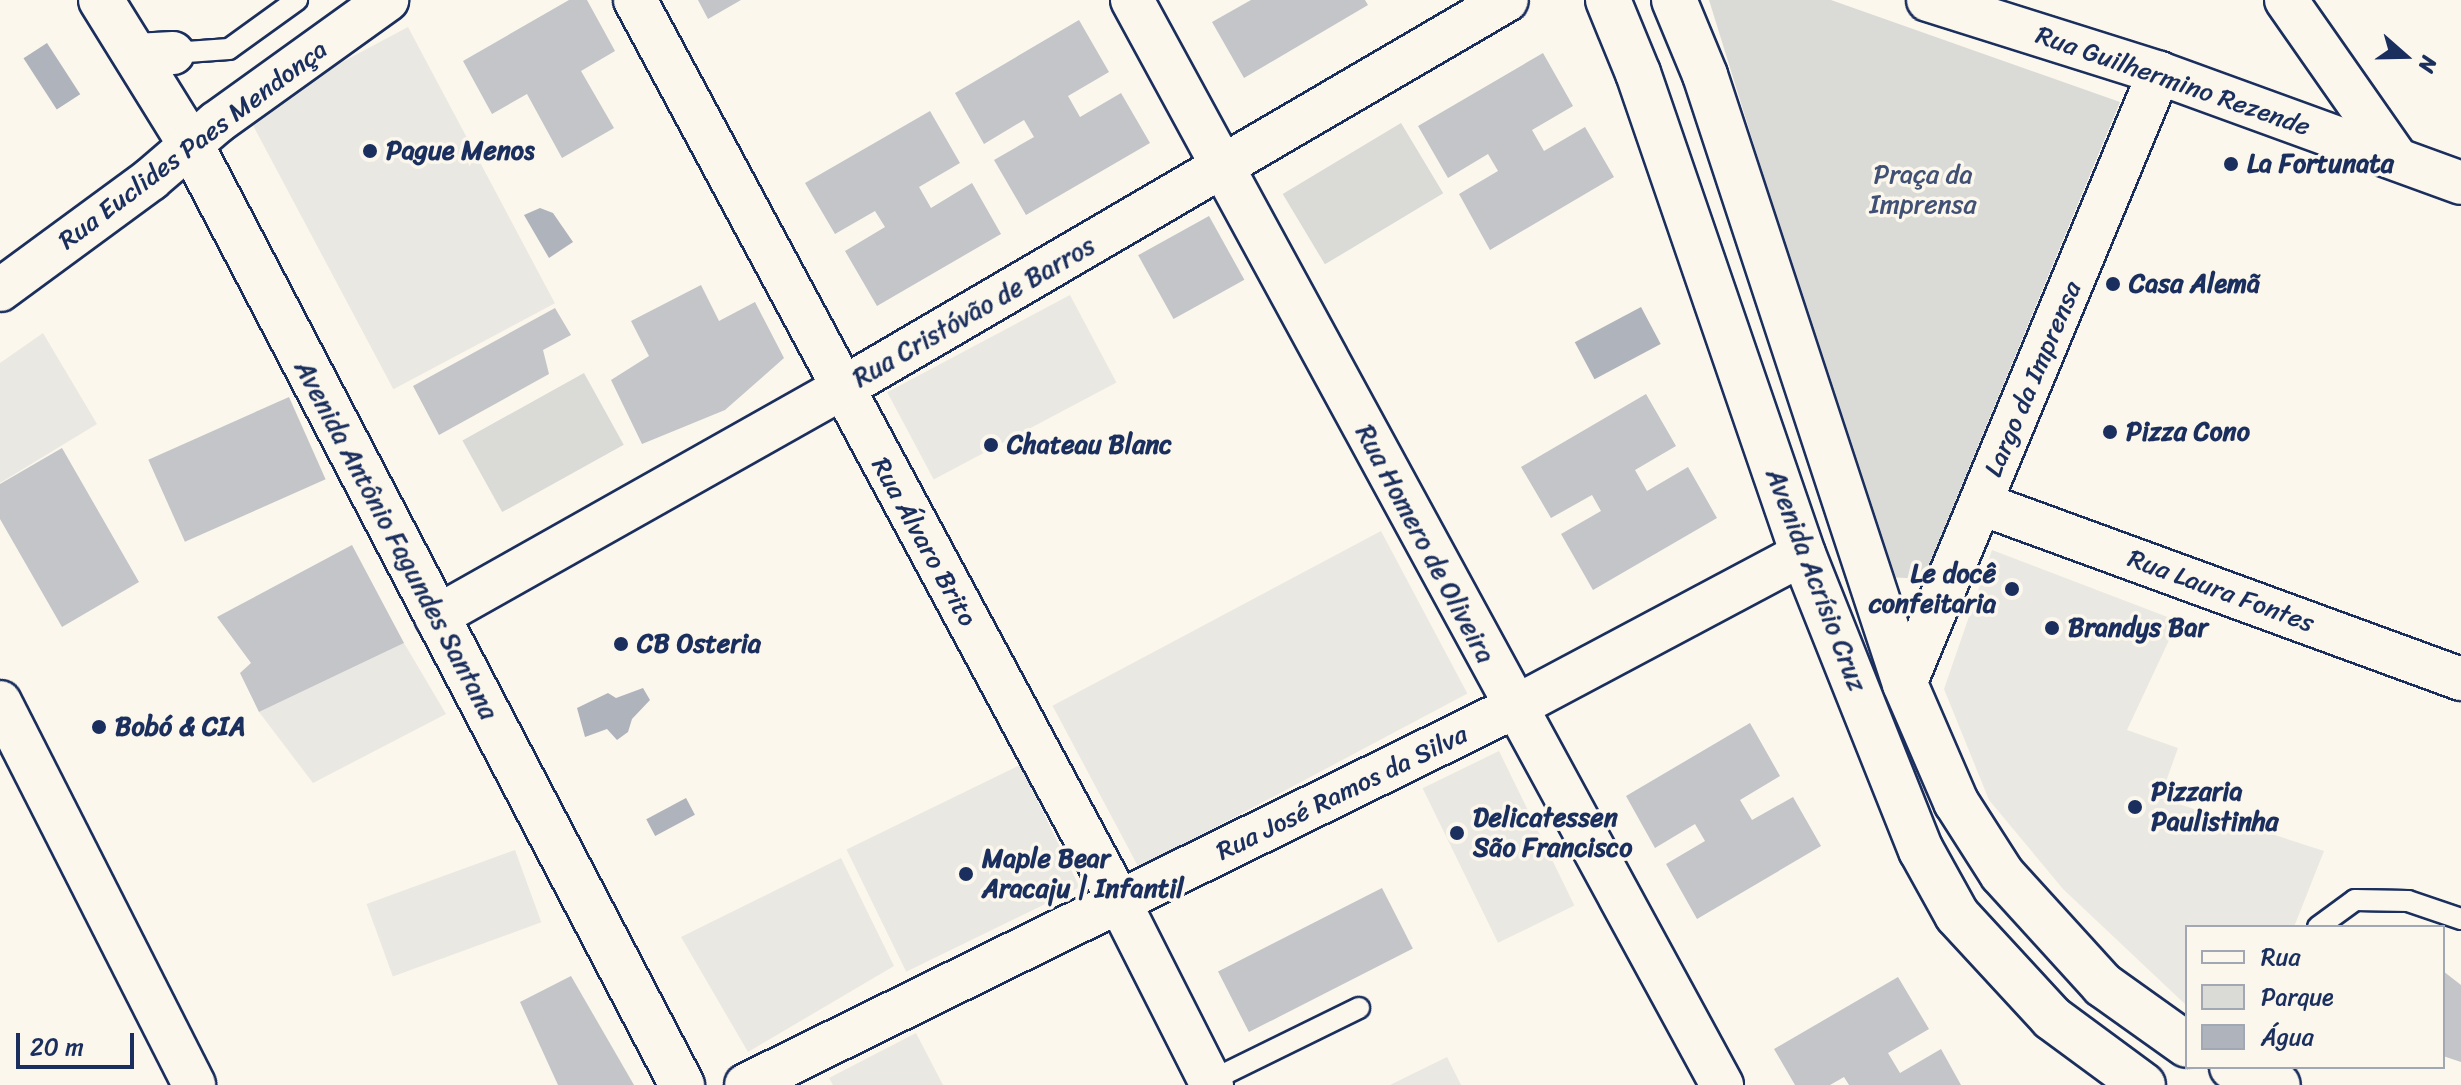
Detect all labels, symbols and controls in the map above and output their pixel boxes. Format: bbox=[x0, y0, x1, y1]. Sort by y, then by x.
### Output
north arrow bbox=[2365, 16, 2445, 96]
street label: Rua Guilhermino Rezende bbox=[2032, 19, 2314, 143]
street label: Rua Euclides Paes Mendonça bbox=[53, 34, 333, 256]
text: N bbox=[2407, 51, 2449, 78]
place label: Pague Menos bbox=[386, 135, 535, 167]
marker: Pague Menos bbox=[361, 142, 379, 160]
place label: La Fortunata bbox=[2247, 148, 2394, 180]
marker: La Fortunata bbox=[2222, 155, 2240, 173]
park label: Praça da Imprensa bbox=[1869, 159, 1977, 220]
street label: Rua Cristóvão de Barros bbox=[848, 230, 1100, 394]
place label: Casa Alemã bbox=[2129, 268, 2261, 300]
marker: Casa Alemã bbox=[2104, 275, 2122, 293]
street label: Largo da Imprensa bbox=[1978, 277, 2088, 481]
street label: Avenida Antônio Fagundes Santana bbox=[288, 355, 504, 725]
place label: Pizza Cono bbox=[2126, 416, 2250, 448]
street label: Rua Homero de Oliveira bbox=[1349, 419, 1501, 669]
marker: Pizza Cono bbox=[2101, 423, 2119, 441]
place label: Chateau Blanc bbox=[1007, 429, 1172, 461]
marker: Chateau Blanc bbox=[982, 436, 1000, 454]
street label: Rua Álvaro Brito bbox=[865, 452, 983, 632]
street label: Avenida Acrísio Cruz bbox=[1759, 464, 1873, 696]
street label: Rua Laura Fontes bbox=[2124, 543, 2318, 639]
place label: Le docê confeitaria bbox=[1869, 558, 1996, 620]
marker: Le docê confeitaria bbox=[2003, 580, 2021, 598]
place label: Brandys Bar bbox=[2068, 612, 2208, 644]
marker: Brandys Bar bbox=[2043, 619, 2061, 637]
place label: CB Osteria bbox=[637, 628, 761, 660]
marker: CB Osteria bbox=[612, 635, 630, 653]
place label: Bobó & CIA bbox=[115, 711, 246, 743]
marker: Bobó & CIA bbox=[90, 718, 108, 736]
street label: Rua José Ramos da Silva bbox=[1211, 718, 1473, 868]
place label: Pizzaria Paulistinha bbox=[2151, 776, 2279, 838]
marker: Pizzaria Paulistinha bbox=[2126, 798, 2144, 816]
place label: Delicatessen São Francisco bbox=[1473, 802, 1632, 864]
marker: Delicatessen São Francisco bbox=[1448, 824, 1466, 842]
place label: Maple Bear Aracaju | Infantil bbox=[982, 843, 1184, 904]
marker: Maple Bear Aracaju | Infantil bbox=[957, 865, 975, 883]
legend bbox=[2185, 925, 2445, 1069]
text: Rua bbox=[2261, 936, 2300, 978]
text: Parque bbox=[2261, 976, 2334, 1018]
text: Água bbox=[2261, 1016, 2314, 1058]
scale bar bbox=[20, 1017, 138, 1067]
text: 20 m bbox=[30, 1026, 84, 1068]

